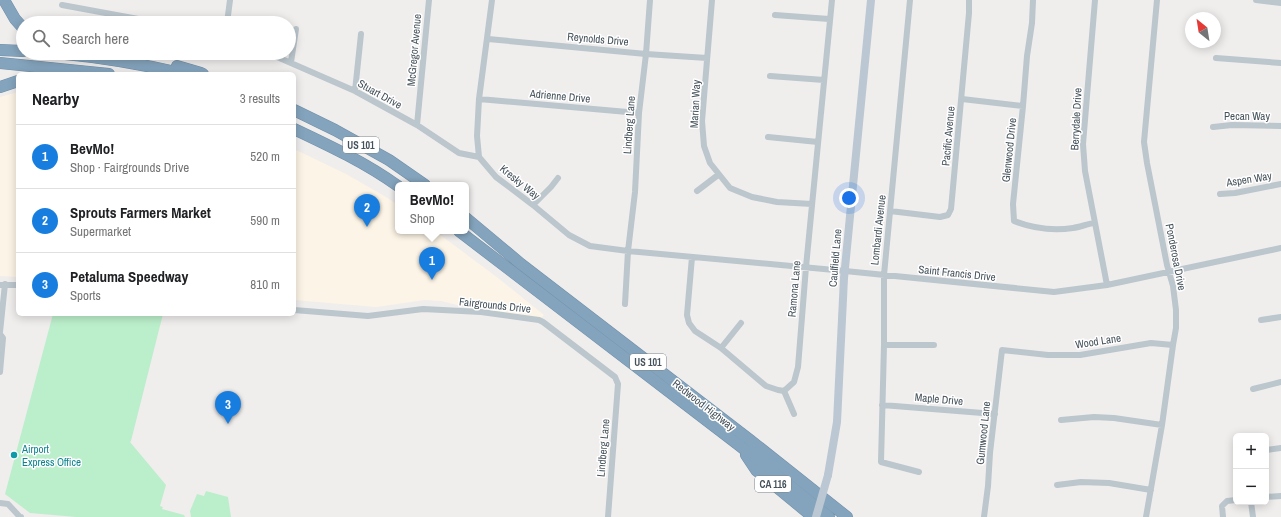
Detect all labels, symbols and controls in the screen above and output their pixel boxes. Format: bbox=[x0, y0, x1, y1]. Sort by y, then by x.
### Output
north arrow bbox=[1185, 12, 1221, 48]
street label: McGregor Avenue bbox=[404, 13, 424, 87]
search box bbox=[16, 16, 296, 60]
icon: search bbox=[30, 27, 52, 49]
text: Search here bbox=[62, 28, 129, 49]
street label: Reynolds Drive bbox=[567, 29, 629, 49]
street label: Stuart Drive bbox=[356, 76, 404, 112]
street label: Marian Way bbox=[687, 79, 703, 128]
street label: Adrienne Drive bbox=[528, 86, 591, 106]
text: Nearby bbox=[32, 87, 79, 110]
street label: Berrydale Drive bbox=[1067, 87, 1085, 151]
text: 3 results bbox=[240, 90, 280, 107]
street label: Lindberg Lane bbox=[620, 95, 638, 155]
street label: Pacific Avenue bbox=[938, 105, 958, 167]
street label: Pecan Way bbox=[1224, 109, 1270, 123]
street label: Glenwood Drive bbox=[999, 117, 1019, 183]
road number: US 101 bbox=[343, 137, 379, 153]
text: BevMo! bbox=[70, 138, 114, 159]
text: 1 bbox=[42, 148, 48, 165]
text: 520 m bbox=[250, 148, 280, 165]
text: Shop · Fairgrounds Drive bbox=[70, 159, 189, 176]
street label: Kresky Way bbox=[497, 162, 543, 203]
street label: Aspen Way bbox=[1224, 168, 1273, 190]
popup bbox=[395, 182, 469, 234]
your location bbox=[839, 188, 859, 208]
text: BevMo! bbox=[410, 189, 454, 210]
pin: 2 bbox=[354, 194, 380, 227]
street label: Lombardi Avenue bbox=[867, 194, 889, 266]
text: Sprouts Farmers Market bbox=[70, 202, 211, 223]
text: Shop bbox=[410, 210, 435, 227]
text: 2 bbox=[42, 212, 48, 229]
text: 590 m bbox=[250, 212, 280, 229]
street label: Ponderosa Drive bbox=[1163, 222, 1189, 292]
text: Supermarket bbox=[70, 223, 131, 240]
street label: Caulfield Lane bbox=[825, 228, 845, 288]
pin: 1 bbox=[419, 247, 445, 280]
street label: Ramona Lane bbox=[785, 260, 803, 318]
street label: Saint Francis Drive bbox=[918, 262, 996, 284]
text: Petaluma Speedway bbox=[70, 266, 188, 287]
text: 3 bbox=[42, 276, 48, 293]
text: 810 m bbox=[250, 276, 280, 293]
text: Sports bbox=[70, 287, 101, 304]
street label: Fairgrounds Drive bbox=[458, 294, 532, 316]
street label: Wood Lane bbox=[1074, 330, 1122, 352]
road number: US 101 bbox=[630, 354, 666, 370]
street label: Redwood Highway bbox=[670, 376, 739, 434]
street label: Maple Drive bbox=[914, 390, 964, 408]
pin: 3 bbox=[215, 391, 241, 424]
street label: Gumwood Lane bbox=[973, 401, 993, 465]
street label: Lindberg Lane bbox=[593, 418, 613, 478]
map controls bbox=[1233, 433, 1269, 505]
button: + bbox=[1233, 433, 1269, 469]
place label: Airport Express Office bbox=[21, 442, 81, 469]
marker: Airport Express Office bbox=[9, 450, 19, 460]
button: − bbox=[1233, 469, 1269, 505]
road number: CA 116 bbox=[755, 476, 791, 492]

